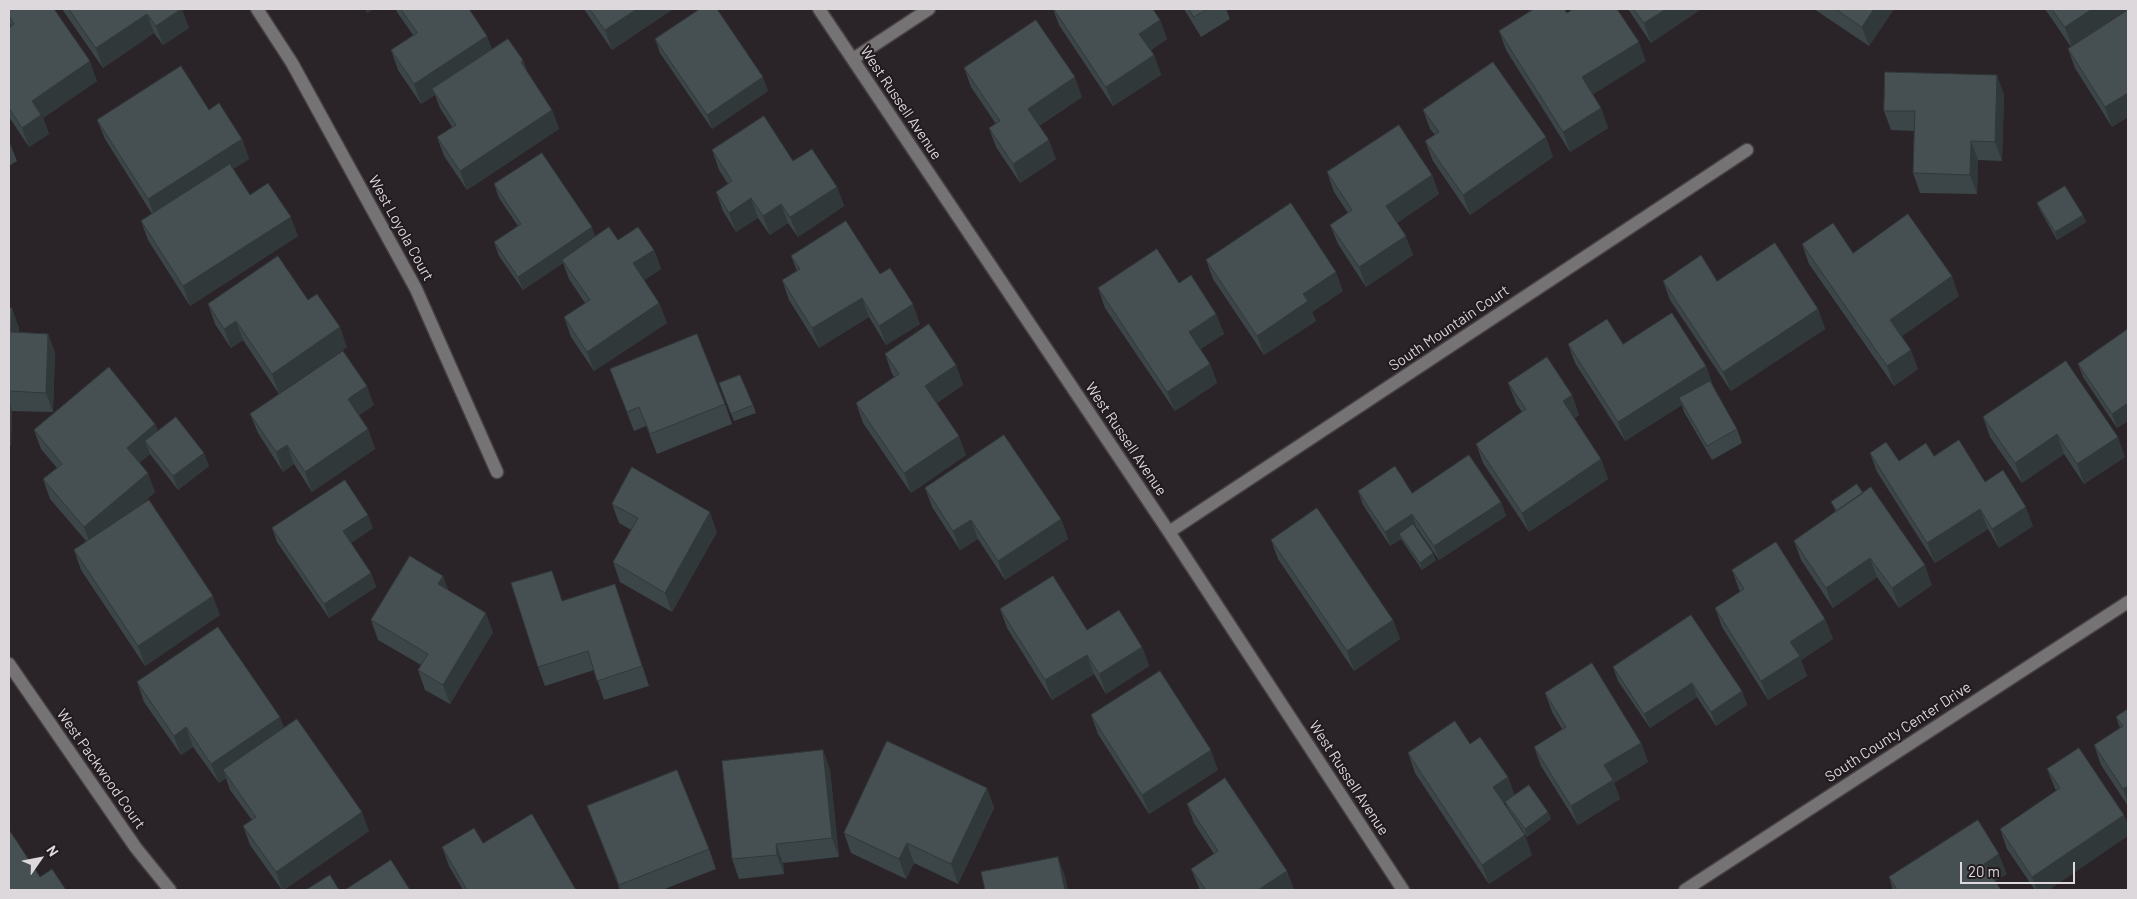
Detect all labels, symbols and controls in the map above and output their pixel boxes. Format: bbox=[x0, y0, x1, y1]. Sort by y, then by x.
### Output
street label: West Russell Avenue bbox=[856, 43, 946, 163]
street label: West Loyola Court bbox=[365, 172, 437, 284]
street label: South Mountain Court bbox=[1386, 281, 1512, 375]
street label: West Russell Avenue bbox=[1081, 379, 1171, 499]
street label: South County Center Drive bbox=[1822, 678, 1974, 786]
street label: West Packwood Court bbox=[53, 706, 149, 832]
street label: West Russell Avenue bbox=[1305, 717, 1393, 839]
north arrow bbox=[15, 834, 65, 884]
text: N bbox=[43, 842, 63, 859]
scale bar bbox=[1962, 852, 2077, 884]
text: 20 m bbox=[1968, 862, 2000, 880]

